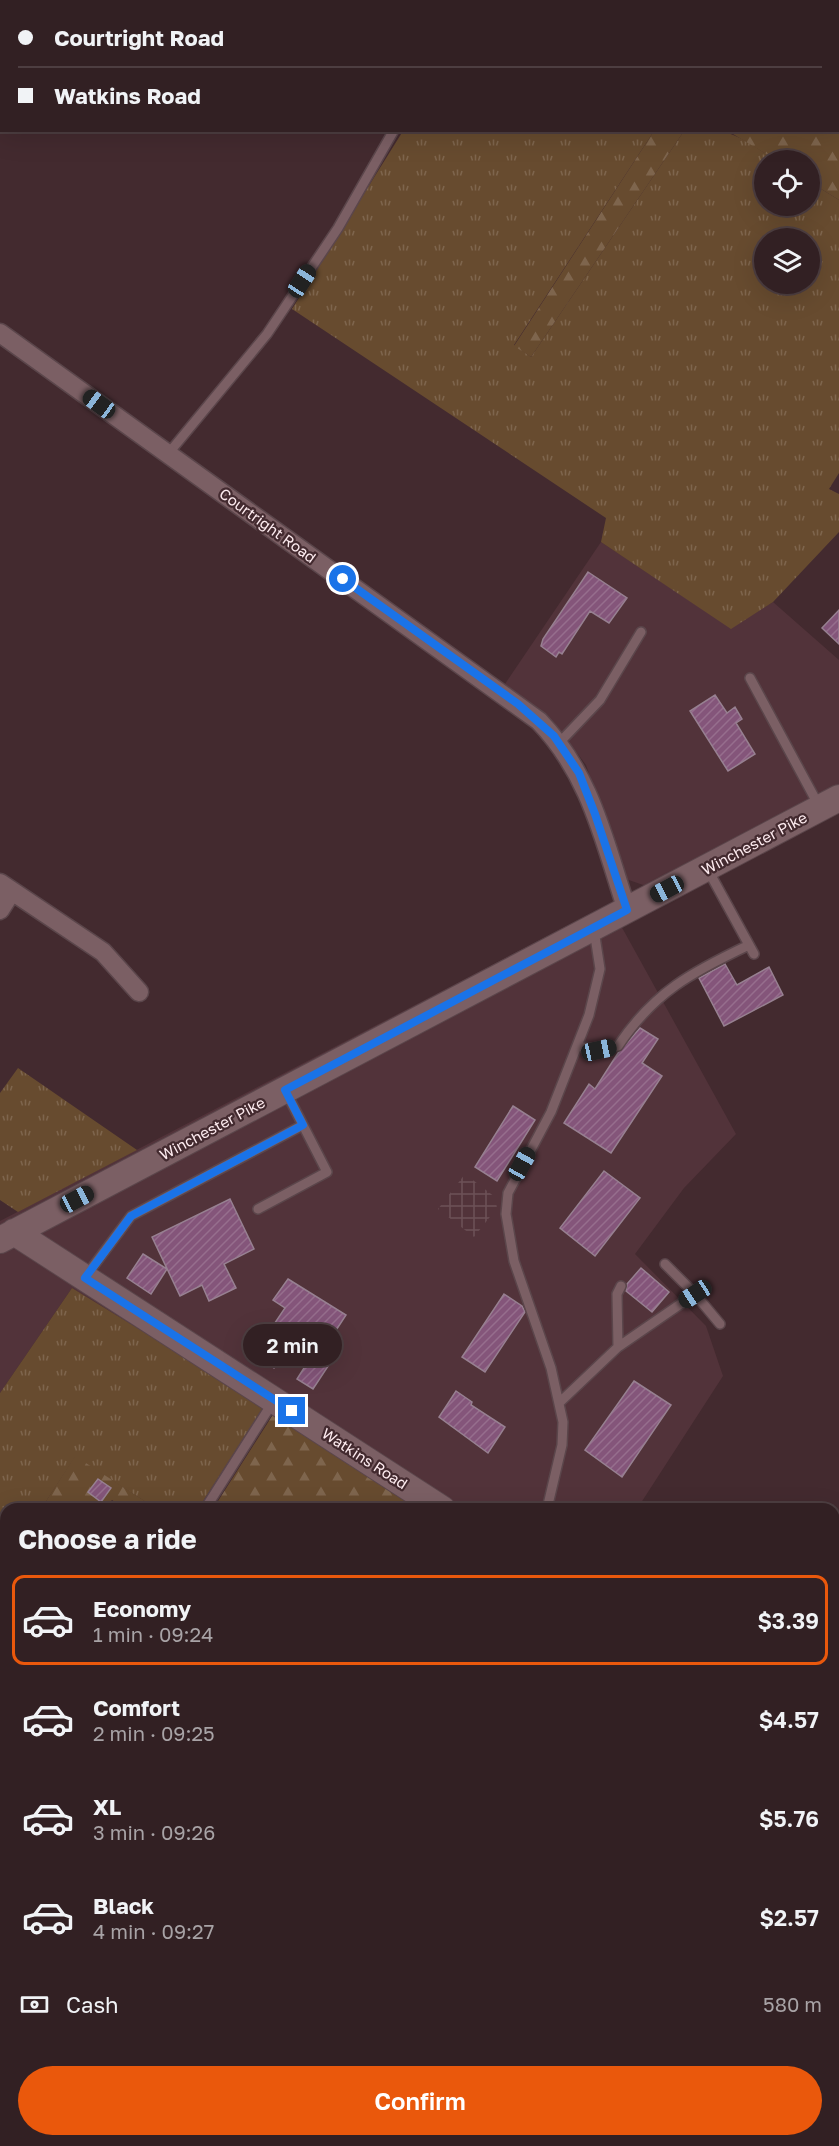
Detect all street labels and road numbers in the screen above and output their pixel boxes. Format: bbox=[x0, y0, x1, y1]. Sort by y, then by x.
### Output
street label: Courtright Road bbox=[216, 484, 320, 566]
street label: Winchester Pike bbox=[698, 808, 810, 878]
street label: Winchester Pike bbox=[156, 1093, 268, 1163]
street label: Watkins Road bbox=[319, 1424, 411, 1492]

